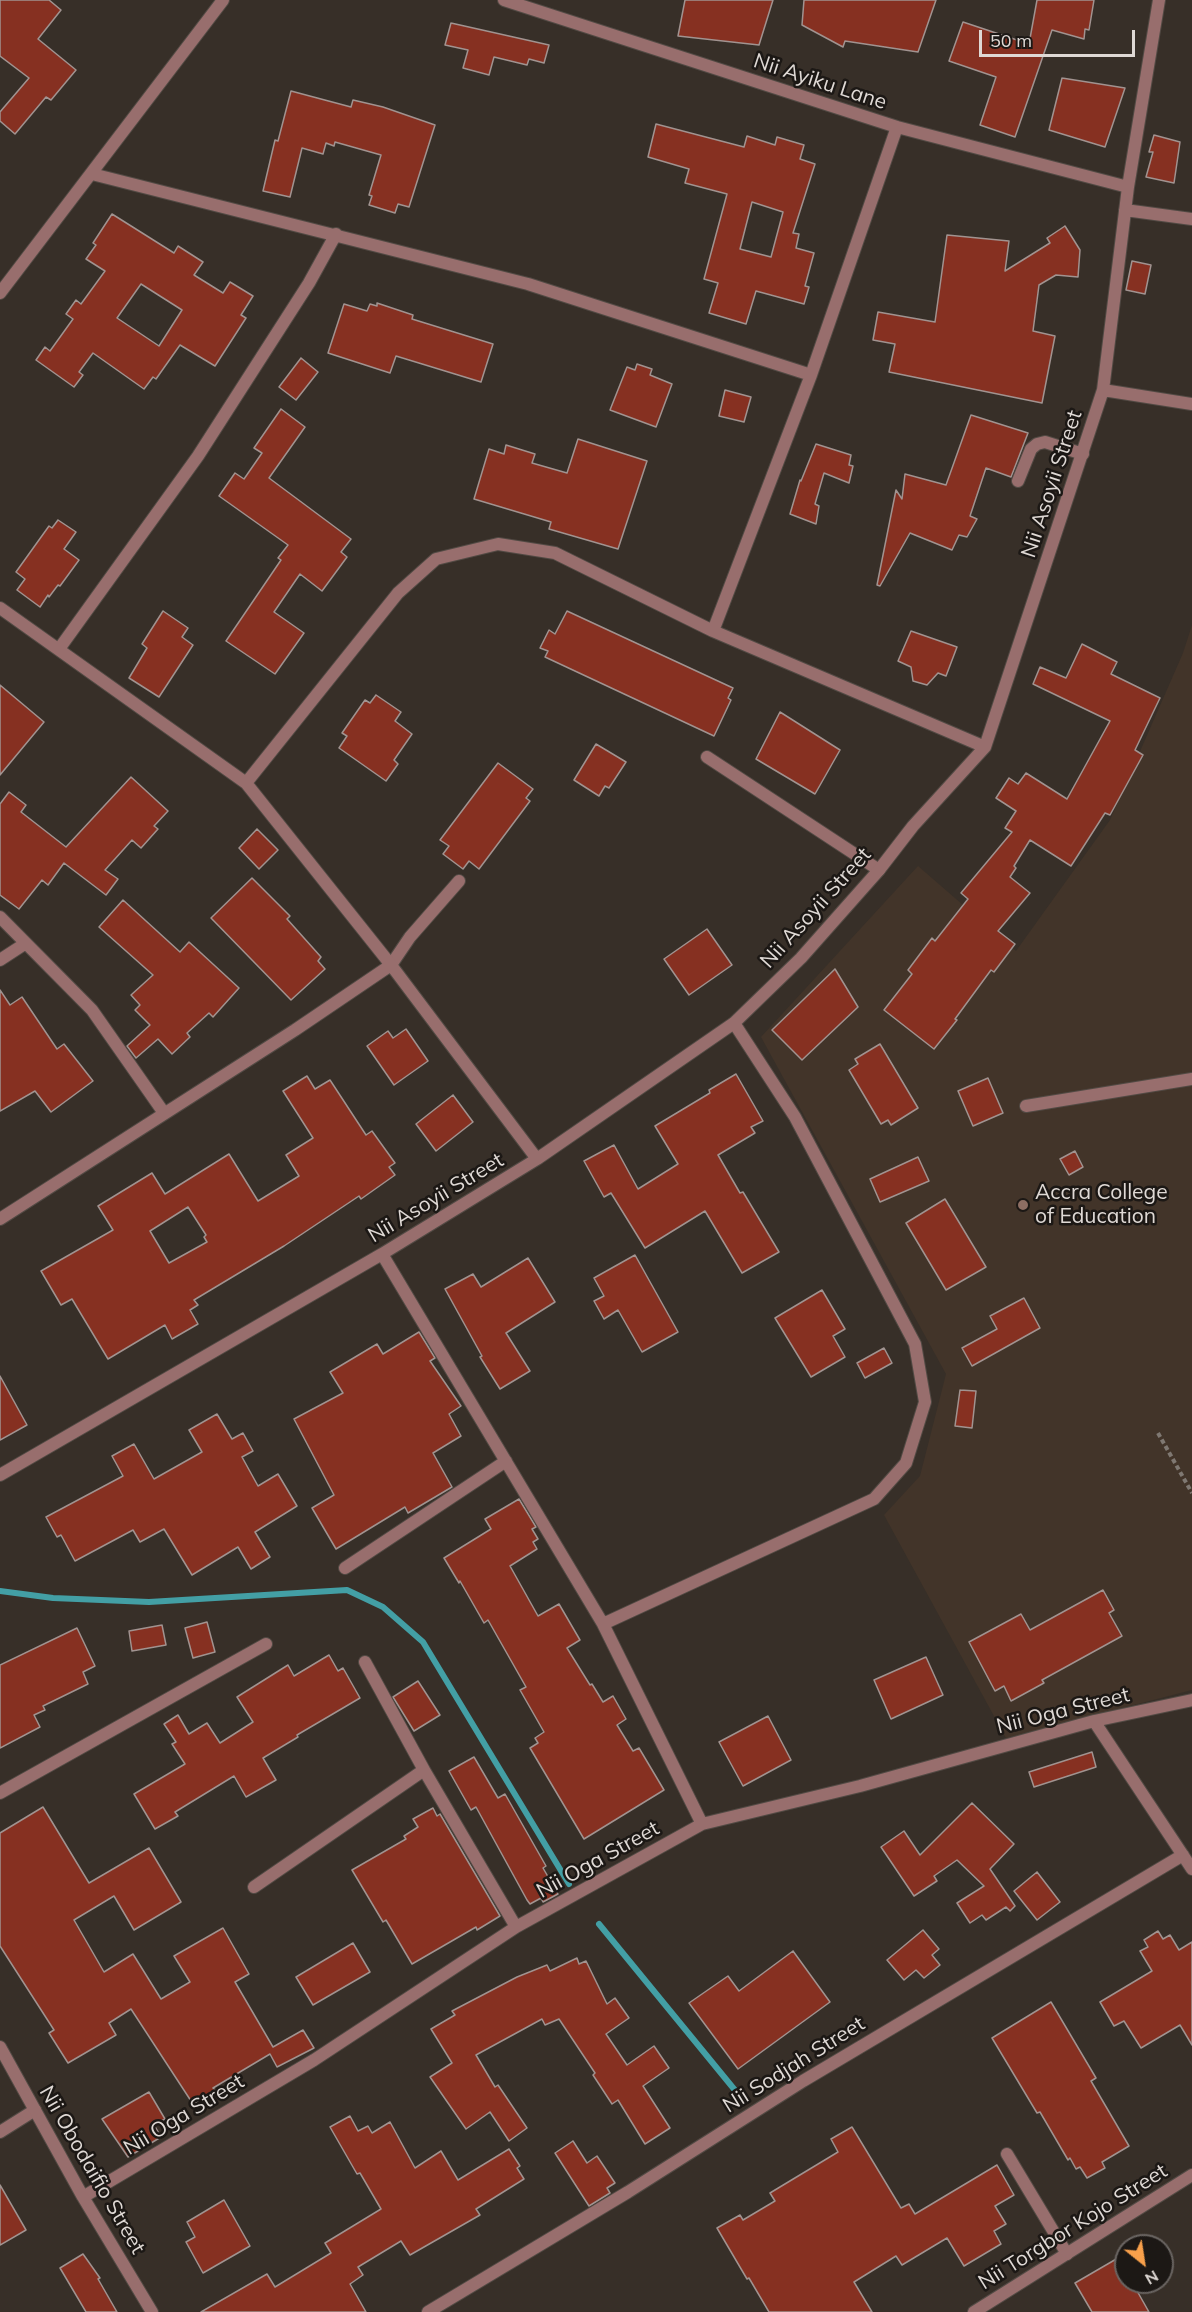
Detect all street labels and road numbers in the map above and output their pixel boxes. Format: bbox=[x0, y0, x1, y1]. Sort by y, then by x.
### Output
street label: Nii Ayiku Lane bbox=[750, 49, 890, 115]
street label: Nii Asoyii Street bbox=[1016, 407, 1088, 561]
street label: Nii Asoyii Street bbox=[755, 843, 877, 973]
street label: Nii Asoyii Street bbox=[364, 1148, 508, 1248]
street label: Nii Oga Street bbox=[994, 1682, 1132, 1740]
street label: Nii Oga Street bbox=[532, 1816, 664, 1904]
street label: Nii Sodjah Street bbox=[719, 2011, 869, 2119]
street label: Nii Oga Street bbox=[119, 2069, 249, 2161]
street label: Nii Obodaifio Street bbox=[34, 2082, 150, 2258]
street label: Nii Torgbor Kojo Street bbox=[974, 2159, 1172, 2295]

